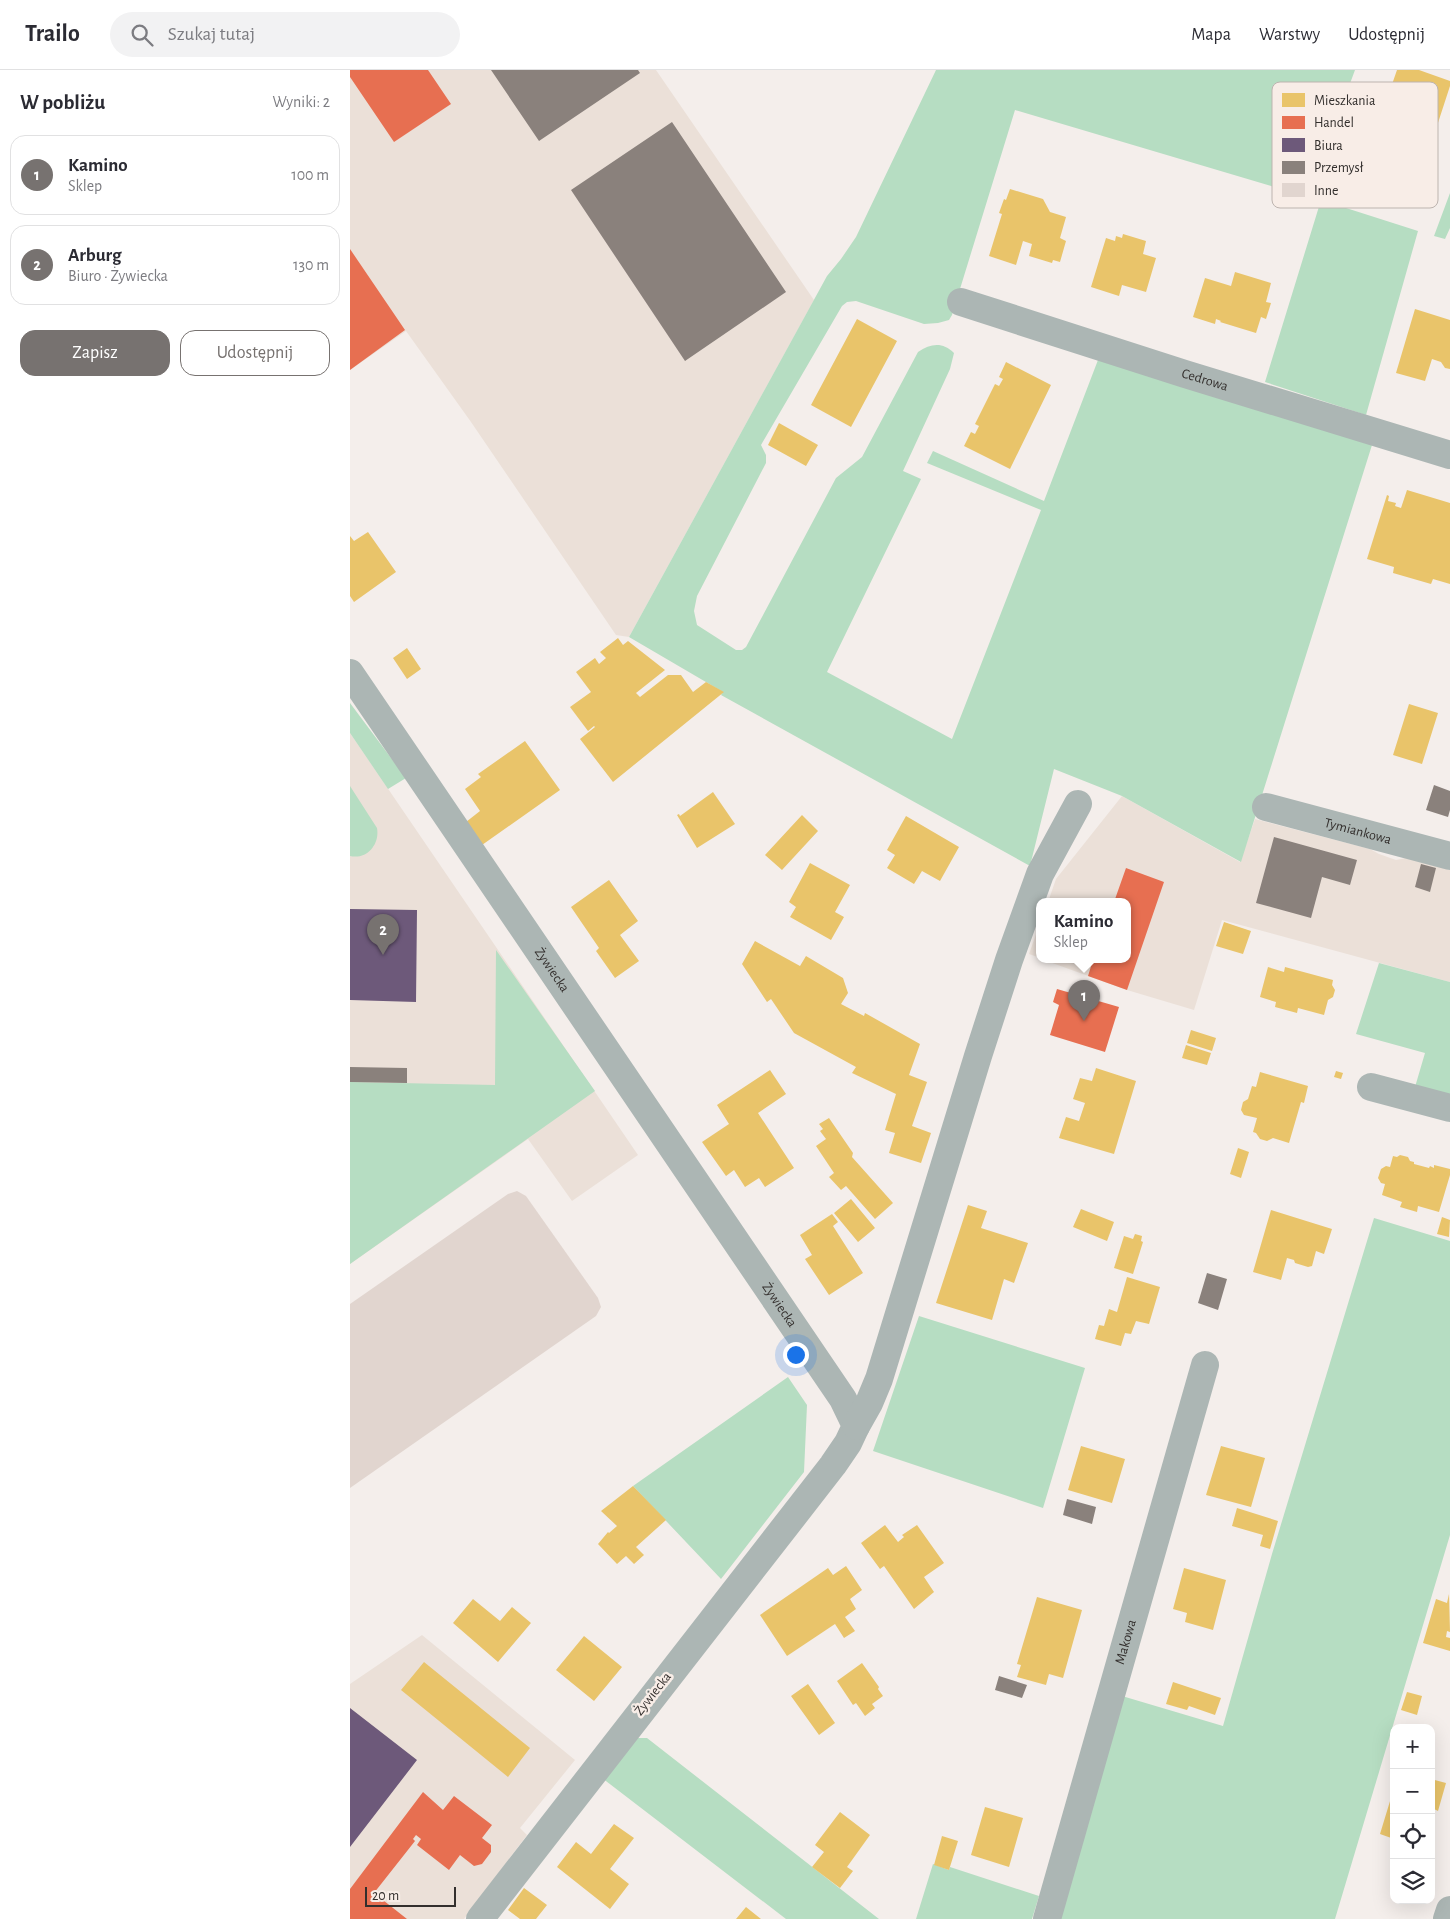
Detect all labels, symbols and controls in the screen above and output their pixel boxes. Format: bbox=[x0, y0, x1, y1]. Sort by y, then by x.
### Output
search box bbox=[110, 12, 460, 57]
icon: search bbox=[128, 21, 156, 49]
text: Trailo bbox=[25, 22, 80, 46]
text: Szukaj tutaj bbox=[168, 25, 255, 44]
text: Mapa bbox=[1191, 26, 1231, 44]
text: Warstwy bbox=[1259, 26, 1320, 44]
text: Udostępnij bbox=[1348, 26, 1425, 44]
legend bbox=[1272, 82, 1438, 208]
text: W pobliżu bbox=[20, 92, 105, 113]
text: Wyniki: 2 bbox=[272, 94, 330, 110]
text: Mieszkania bbox=[1314, 94, 1376, 108]
text: Handel bbox=[1314, 116, 1354, 130]
text: Biura bbox=[1314, 139, 1343, 153]
text: Kamino bbox=[68, 156, 128, 175]
text: Przemysł bbox=[1314, 161, 1364, 175]
text: 1 bbox=[34, 167, 40, 183]
text: 100 m bbox=[291, 167, 329, 183]
text: Sklep bbox=[68, 178, 102, 194]
text: Inne bbox=[1314, 184, 1338, 198]
text: Arburg bbox=[68, 246, 122, 265]
text: 2 bbox=[33, 257, 41, 273]
text: 130 m bbox=[293, 257, 329, 273]
text: Biuro · Żywiecka bbox=[68, 268, 168, 284]
button: Zapisz bbox=[20, 330, 170, 376]
button: Udostępnij bbox=[180, 330, 330, 376]
street label: Cedrowa bbox=[1180, 366, 1230, 394]
street label: Tymiankowa bbox=[1323, 816, 1393, 847]
popup bbox=[1036, 898, 1131, 963]
text: Kamino bbox=[1054, 912, 1113, 931]
pin: 2 bbox=[367, 914, 399, 955]
text: Sklep bbox=[1054, 934, 1088, 950]
street label: Żywiecka bbox=[532, 944, 572, 995]
pin: 1 bbox=[1068, 980, 1100, 1021]
street label: Żywiecka bbox=[759, 1279, 799, 1330]
your location bbox=[783, 1342, 809, 1368]
street label: Makowa bbox=[1113, 1618, 1139, 1666]
street label: Żywiecka bbox=[630, 1668, 674, 1718]
map controls bbox=[1390, 1724, 1435, 1904]
button: + bbox=[1390, 1724, 1435, 1769]
button: − bbox=[1390, 1769, 1435, 1814]
button: locate bbox=[1390, 1814, 1435, 1859]
button: layers bbox=[1390, 1859, 1435, 1904]
scale bar bbox=[365, 1884, 456, 1907]
text: 20 m bbox=[372, 1889, 399, 1903]

